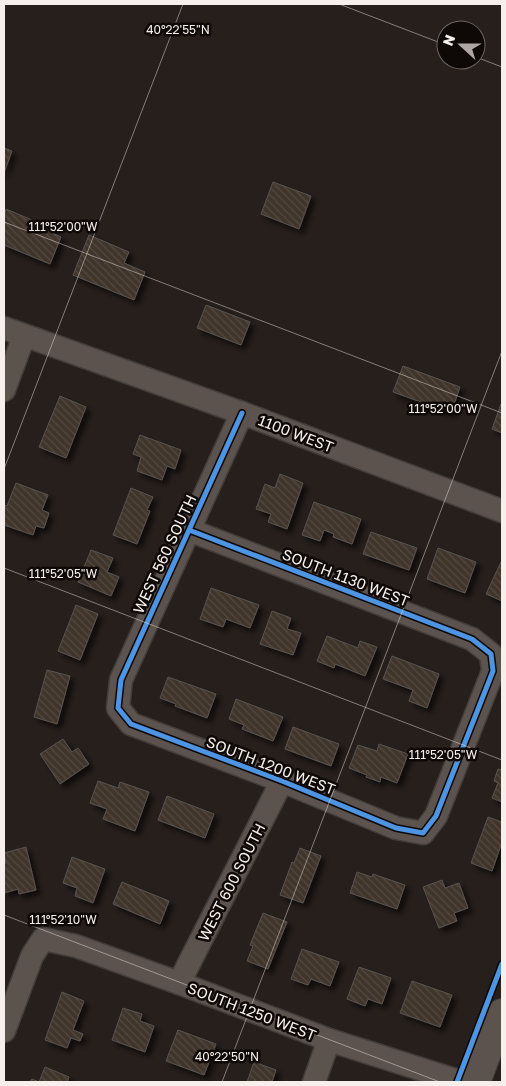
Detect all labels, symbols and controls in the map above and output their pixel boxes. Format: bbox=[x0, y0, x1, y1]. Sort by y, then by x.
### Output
north arrow bbox=[436, 20, 486, 70]
text: 40°22'55"N bbox=[146, 22, 210, 37]
text: N bbox=[439, 32, 458, 48]
text: 111°52'00"W bbox=[28, 219, 98, 234]
text: 111°52'00"W bbox=[408, 401, 478, 416]
street label: 1100 WEST bbox=[256, 410, 336, 456]
street label: WEST 560 SOUTH bbox=[129, 492, 199, 616]
street label: SOUTH 1130 WEST bbox=[280, 544, 412, 610]
text: 111°52'05"W bbox=[29, 566, 98, 581]
street label: SOUTH 1200 WEST bbox=[204, 732, 338, 798]
text: 111°52'05"W bbox=[409, 747, 478, 762]
street label: WEST 600 SOUTH bbox=[194, 820, 268, 944]
text: 111°52'10"W bbox=[29, 912, 97, 927]
street label: SOUTH 1250 WEST bbox=[185, 978, 319, 1044]
text: 40°22'50"N bbox=[195, 1049, 259, 1064]

